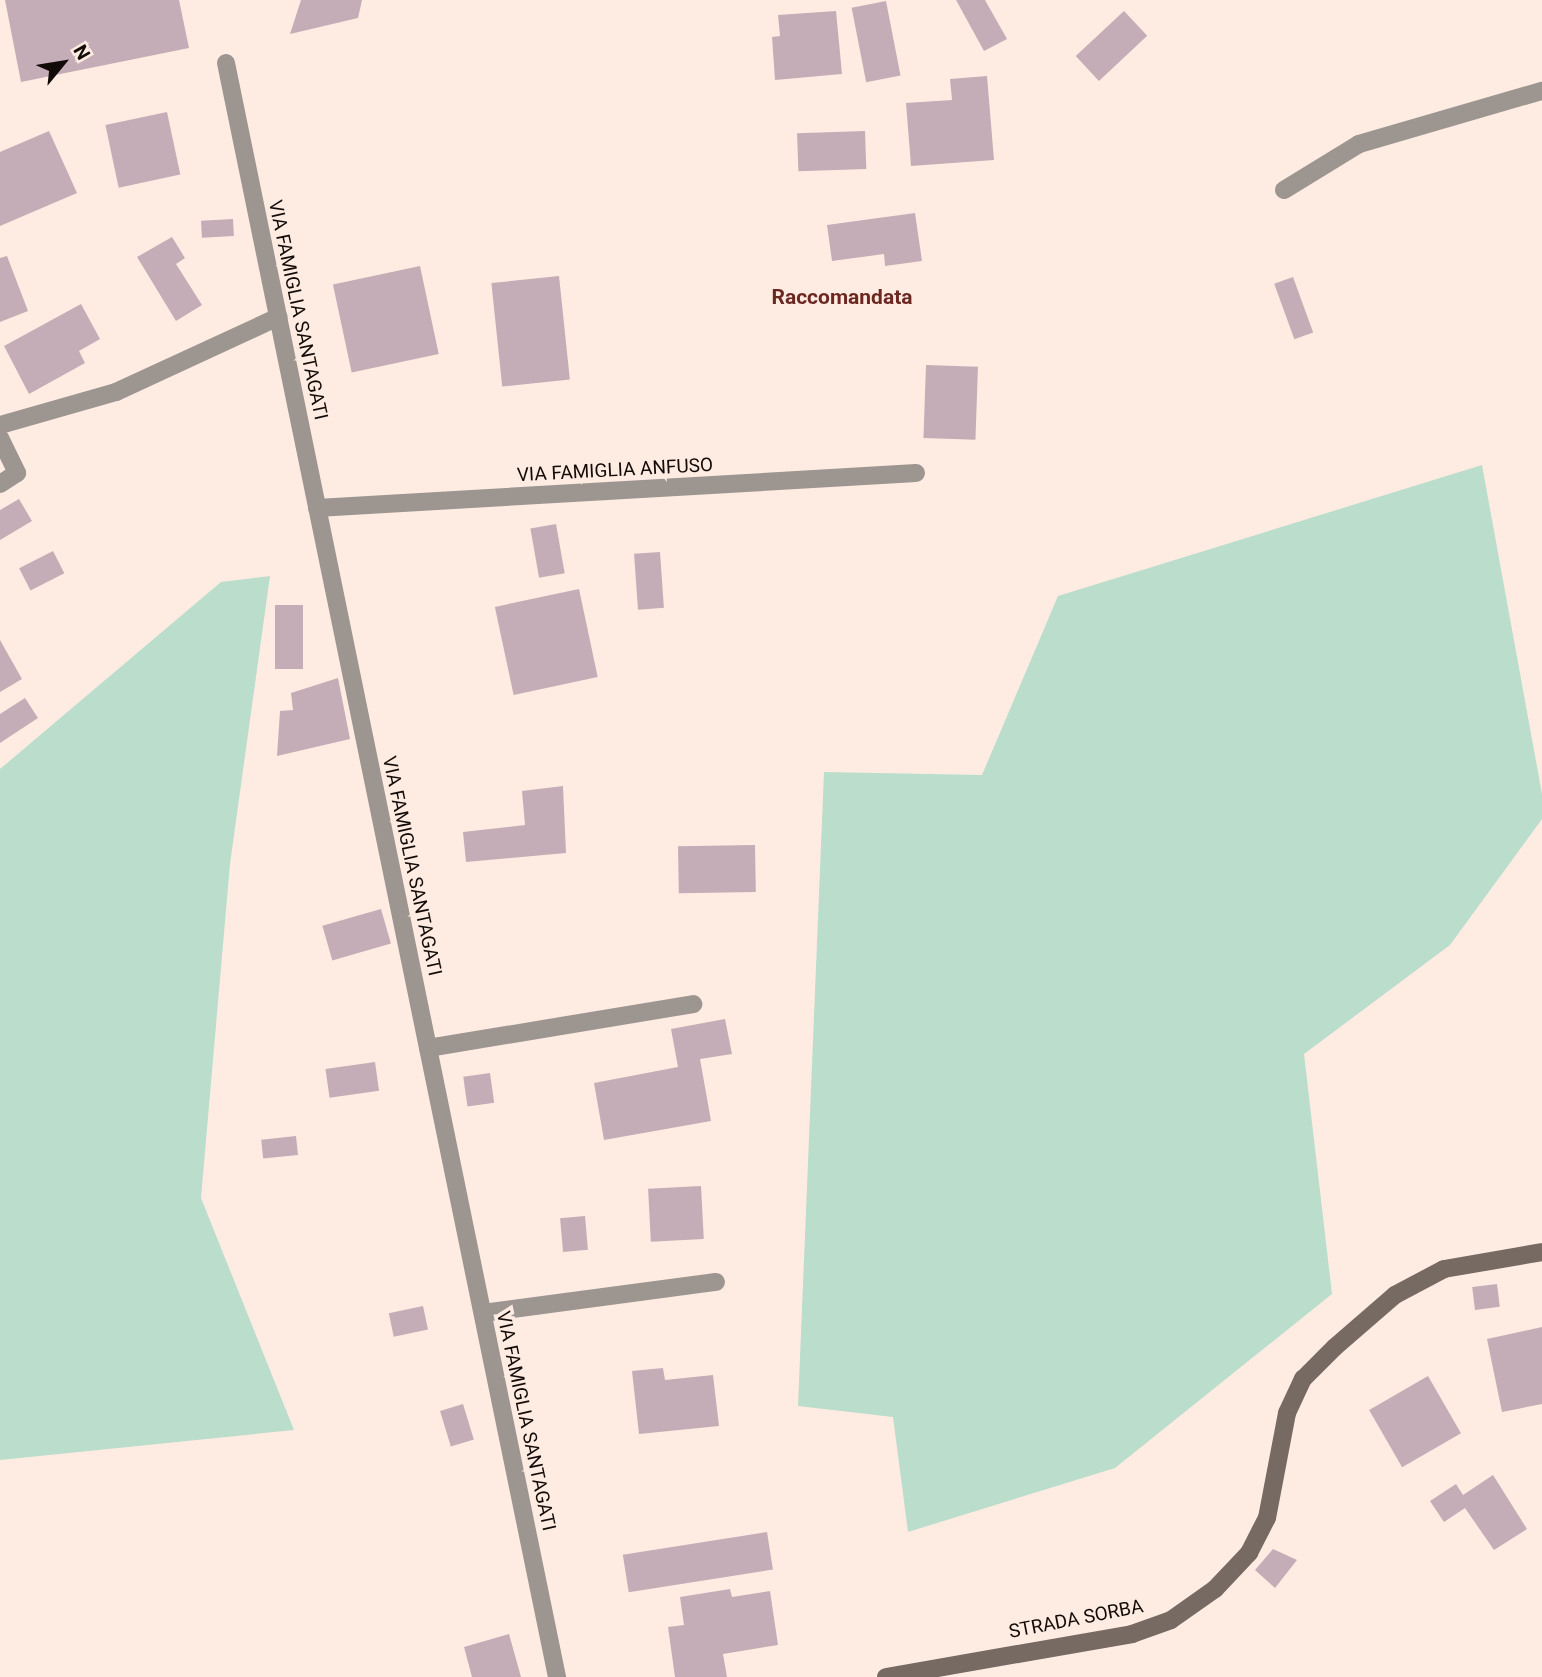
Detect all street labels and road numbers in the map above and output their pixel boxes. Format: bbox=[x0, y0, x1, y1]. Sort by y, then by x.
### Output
street label: VIA FAMIGLIA SANTAGATI bbox=[264, 198, 332, 422]
street label: VIA FAMIGLIA ANFUSO bbox=[516, 453, 714, 487]
street label: VIA FAMIGLIA SANTAGATI bbox=[378, 754, 446, 978]
street label: VIA FAMIGLIA SANTAGATI bbox=[492, 1309, 560, 1533]
street label: STRADA SORBA bbox=[1007, 1595, 1145, 1643]

